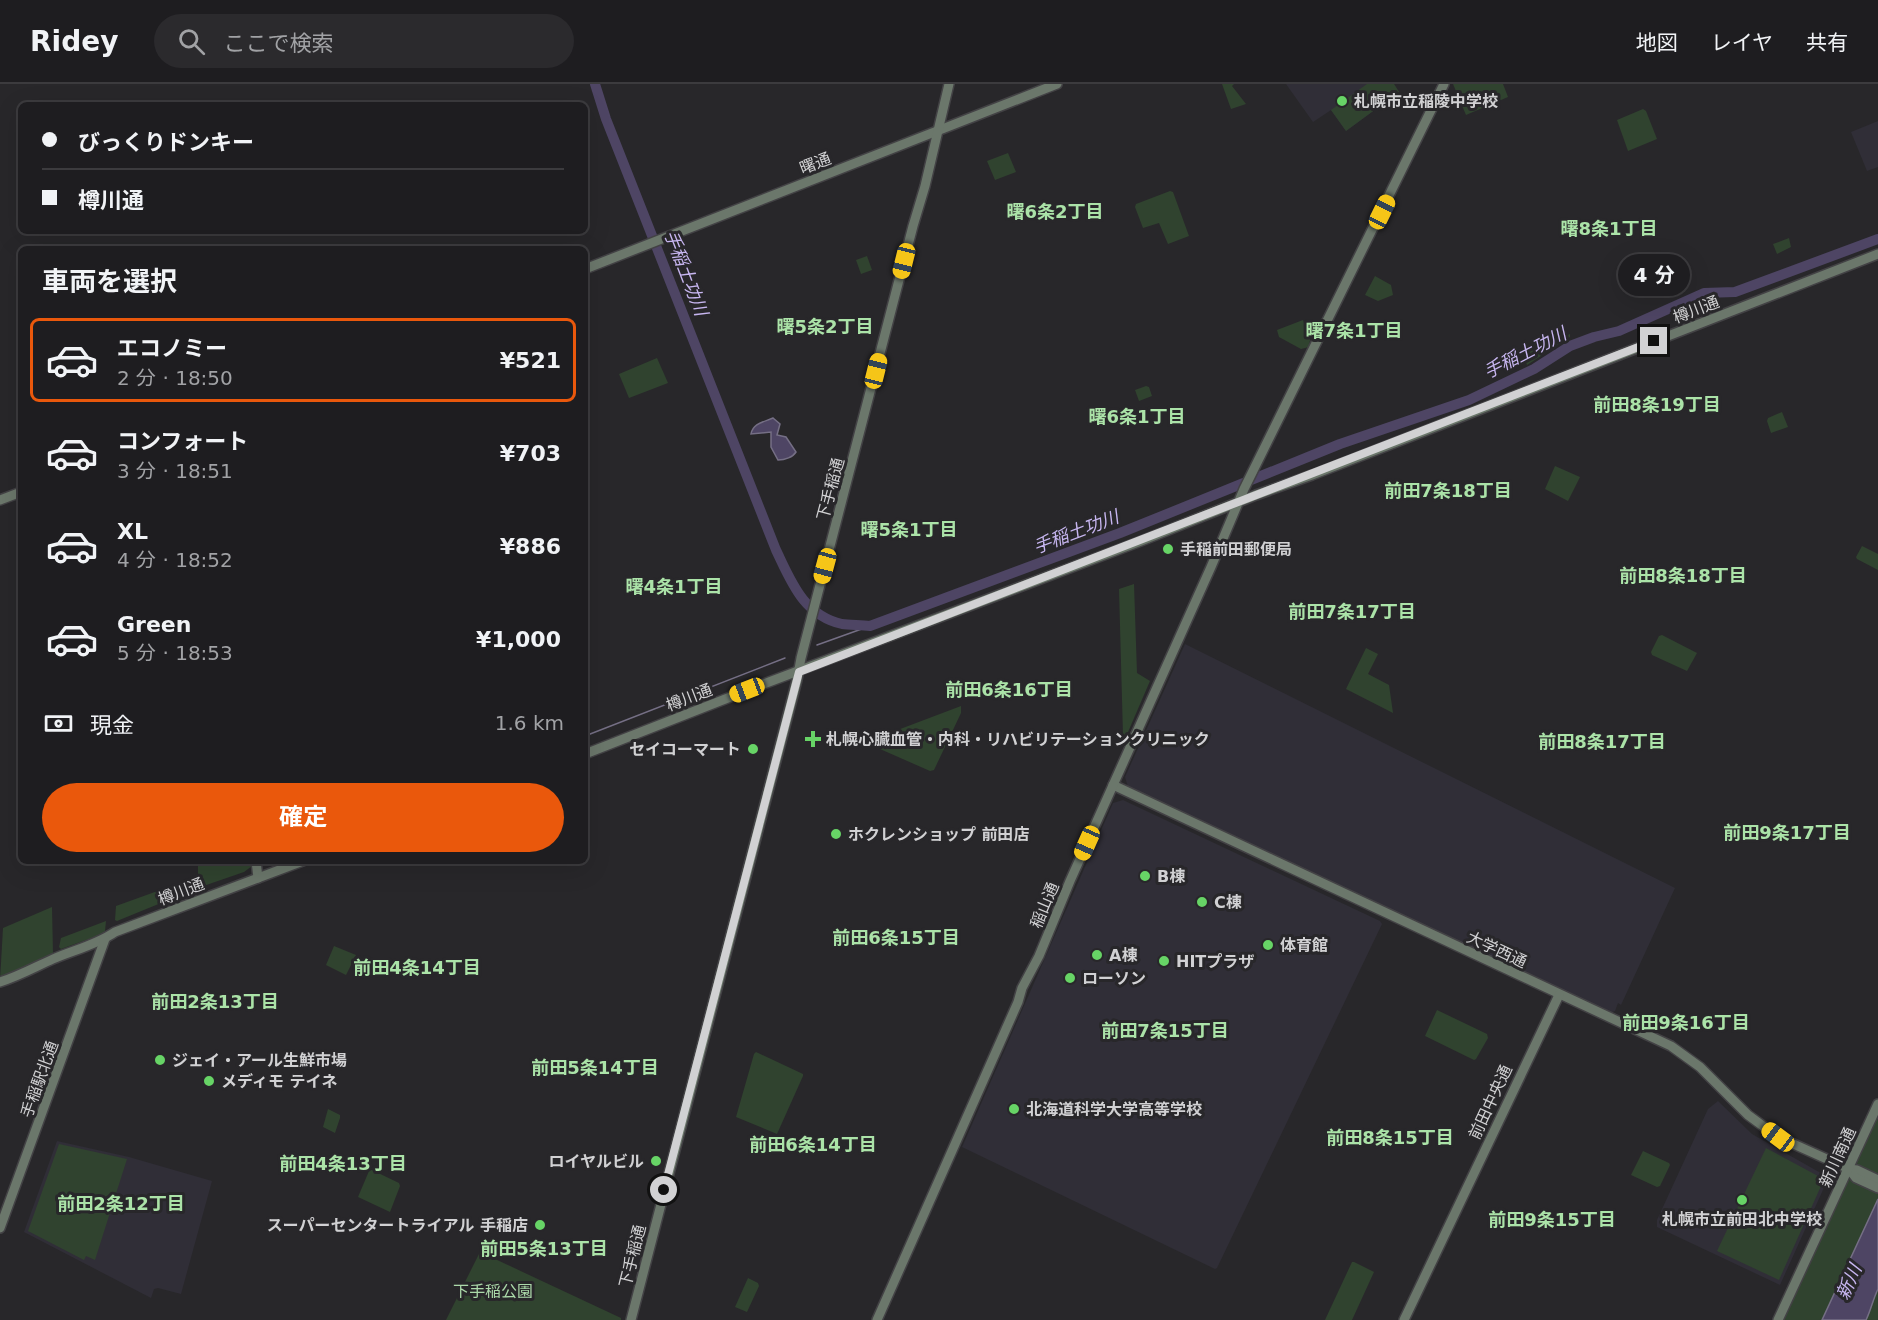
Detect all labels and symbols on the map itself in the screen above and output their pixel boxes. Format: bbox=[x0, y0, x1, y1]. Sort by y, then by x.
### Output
place label: 札幌市立稲陵中学校 bbox=[1354, 92, 1498, 111]
marker: 札幌市立稲陵中学校 bbox=[1335, 94, 1349, 108]
street label: 曙通 bbox=[797, 149, 834, 178]
car bbox=[1366, 192, 1398, 232]
district label: 曙6条2丁目 bbox=[1006, 201, 1104, 222]
district label: 曙8条1丁目 bbox=[1560, 218, 1658, 239]
water label: 手稲土功川 bbox=[661, 227, 713, 320]
car bbox=[891, 241, 917, 281]
callout: 4 分 bbox=[1618, 254, 1690, 296]
street label: 樽川通 bbox=[1670, 292, 1722, 327]
district label: 曙5条2丁目 bbox=[776, 316, 874, 337]
district label: 曙7条1丁目 bbox=[1305, 320, 1403, 341]
water label: 手稲土功川 bbox=[1480, 322, 1571, 382]
route end bbox=[1640, 327, 1667, 354]
car bbox=[863, 351, 889, 391]
district label: 前田8条19丁目 bbox=[1593, 394, 1721, 415]
district label: 曙6条1丁目 bbox=[1088, 406, 1186, 427]
street label: 下手稲通 bbox=[813, 456, 848, 523]
district label: 前田7条18丁目 bbox=[1384, 480, 1512, 501]
water label: 手稲土功川 bbox=[1030, 505, 1123, 557]
district label: 曙5条1丁目 bbox=[860, 519, 958, 540]
place label: 手稲前田郵便局 bbox=[1180, 540, 1292, 559]
marker: 手稲前田郵便局 bbox=[1161, 542, 1175, 556]
car bbox=[812, 546, 838, 586]
district label: 前田8条18丁目 bbox=[1619, 565, 1747, 586]
district label: 曙4条1丁目 bbox=[625, 576, 723, 597]
district label: 前田7条17丁目 bbox=[1288, 601, 1416, 622]
car bbox=[727, 675, 767, 705]
district label: 前田6条16丁目 bbox=[945, 679, 1073, 700]
street label: 樽川通 bbox=[663, 680, 715, 715]
marker: 札幌心臓血管・内科・リハビリテーションクリニック bbox=[804, 730, 822, 748]
place label: 札幌心臓血管・内科・リハビリテーションクリニック bbox=[826, 730, 1210, 749]
district label: 前田8条17丁目 bbox=[1538, 731, 1666, 752]
place label: セイコーマート bbox=[629, 740, 741, 759]
marker: セイコーマート bbox=[746, 742, 760, 756]
district label: 前田9条17丁目 bbox=[1723, 822, 1851, 843]
car bbox=[1071, 823, 1103, 863]
place label: ホクレンショップ 前田店 bbox=[848, 825, 1030, 844]
marker: ホクレンショップ 前田店 bbox=[829, 827, 843, 841]
place label: B棟 bbox=[1157, 867, 1185, 886]
marker: B棟 bbox=[1138, 869, 1152, 883]
street label: 樽川通 bbox=[155, 874, 207, 909]
street label: 稲山通 bbox=[1026, 879, 1063, 931]
place label: C棟 bbox=[1214, 893, 1242, 912]
marker: C棟 bbox=[1195, 895, 1209, 909]
district label: 前田6条15丁目 bbox=[832, 927, 960, 948]
street label: 大学西通 bbox=[1464, 927, 1530, 972]
place label: 体育館 bbox=[1280, 936, 1328, 955]
marker: 体育館 bbox=[1261, 938, 1275, 952]
place label: A棟 bbox=[1109, 946, 1137, 965]
marker: A棟 bbox=[1090, 948, 1104, 962]
place label: HITプラザ bbox=[1176, 952, 1254, 971]
marker: HITプラザ bbox=[1157, 954, 1171, 968]
district label: 前田4条14丁目 bbox=[353, 957, 481, 978]
place label: ローソン bbox=[1082, 969, 1146, 988]
marker: ローソン bbox=[1063, 971, 1077, 985]
district label: 前田2条13丁目 bbox=[151, 991, 279, 1012]
district label: 前田9条16丁目 bbox=[1622, 1012, 1750, 1033]
district label: 前田7条15丁目 bbox=[1101, 1020, 1229, 1041]
street label: 手稲駅北通 bbox=[17, 1038, 62, 1120]
place label: ジェイ・アール生鮮市場 bbox=[172, 1051, 347, 1070]
marker: ジェイ・アール生鮮市場 bbox=[153, 1053, 167, 1067]
district label: 前田5条14丁目 bbox=[531, 1057, 659, 1078]
street label: 前田中央通 bbox=[1465, 1062, 1516, 1142]
place label: メディモ テイネ bbox=[221, 1072, 337, 1091]
marker: メディモ テイネ bbox=[202, 1074, 216, 1088]
place label: 北海道科学大学高等学校 bbox=[1026, 1100, 1202, 1119]
marker: 北海道科学大学高等学校 bbox=[1007, 1102, 1021, 1116]
car bbox=[1758, 1119, 1798, 1155]
street label: 新川南通 bbox=[1815, 1124, 1860, 1190]
district label: 前田8条15丁目 bbox=[1326, 1127, 1454, 1148]
district label: 前田6条14丁目 bbox=[749, 1134, 877, 1155]
place label: ロイヤルビル bbox=[548, 1152, 644, 1171]
district label: 前田4条13丁目 bbox=[279, 1153, 407, 1174]
marker: ロイヤルビル bbox=[649, 1154, 663, 1168]
route start bbox=[650, 1176, 677, 1203]
district label: 前田2条12丁目 bbox=[57, 1193, 185, 1214]
marker: 札幌市立前田北中学校 bbox=[1735, 1193, 1749, 1207]
district label: 前田9条15丁目 bbox=[1488, 1209, 1616, 1230]
place label: 札幌市立前田北中学校 bbox=[1662, 1210, 1822, 1229]
place label: スーパーセンタートライアル 手稲店 bbox=[267, 1216, 528, 1235]
marker: スーパーセンタートライアル 手稲店 bbox=[533, 1218, 547, 1232]
street label: 下手稲通 bbox=[616, 1223, 649, 1289]
district label: 前田5条13丁目 bbox=[480, 1238, 608, 1259]
water label: 新川 bbox=[1832, 1259, 1866, 1303]
park label: 下手稲公園 bbox=[453, 1282, 533, 1301]

